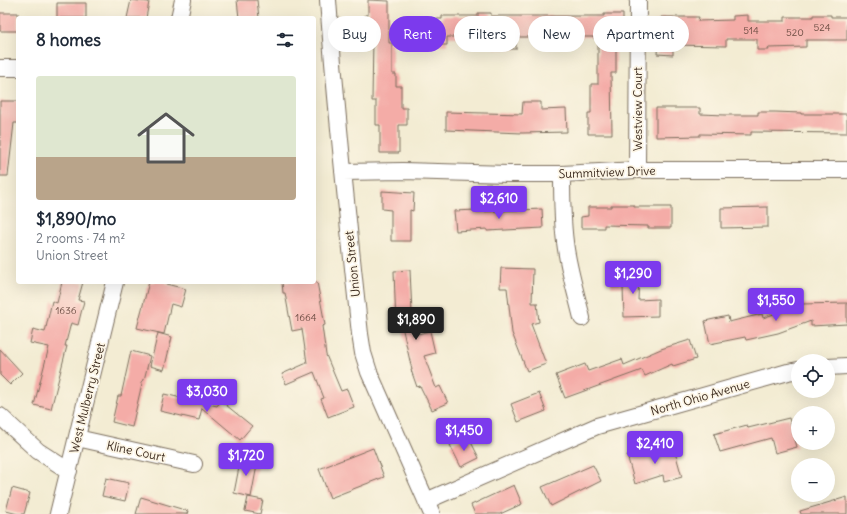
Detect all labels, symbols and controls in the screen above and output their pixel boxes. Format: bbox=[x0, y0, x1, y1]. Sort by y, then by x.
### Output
chip: Buy bbox=[328, 16, 381, 52]
chip: Rent bbox=[389, 16, 446, 52]
chip: Filters bbox=[454, 16, 520, 52]
chip: New bbox=[528, 16, 585, 52]
chip: Apartment bbox=[593, 16, 689, 52]
house number: 524 bbox=[814, 21, 831, 34]
house number: 514 bbox=[743, 24, 759, 37]
house number: 520 bbox=[786, 26, 804, 39]
text: 8 homes bbox=[36, 29, 101, 51]
icon: filters bbox=[274, 29, 296, 51]
street label: Westview Court bbox=[630, 67, 645, 151]
icon: home bbox=[130, 102, 202, 174]
street label: Summitview Drive bbox=[558, 163, 656, 181]
pin: $2,610 bbox=[466, 186, 532, 220]
text: $2,610 bbox=[480, 190, 518, 207]
text: $1,890/mo bbox=[36, 208, 116, 230]
text: 2 rooms · 74 m² bbox=[36, 230, 125, 247]
street label: Union Street bbox=[341, 230, 363, 298]
text: Union Street bbox=[36, 247, 108, 264]
pin: $1,290 bbox=[600, 261, 666, 295]
text: $1,290 bbox=[614, 265, 652, 282]
pin: $1,550 bbox=[743, 288, 809, 322]
text: $1,550 bbox=[757, 292, 795, 309]
house number: 1636 bbox=[55, 304, 77, 317]
pin: $1,890 bbox=[383, 307, 449, 341]
house number: 1664 bbox=[295, 311, 317, 324]
text: $1,890 bbox=[397, 311, 435, 328]
street label: West Mulberry Street bbox=[66, 341, 108, 455]
map controls bbox=[791, 354, 835, 502]
button: locate bbox=[791, 354, 835, 398]
street label: North Ohio Avenue bbox=[649, 376, 751, 418]
pin: $3,030 bbox=[174, 379, 240, 413]
text: $3,030 bbox=[186, 383, 228, 400]
button: + bbox=[791, 406, 835, 450]
pin: $1,450 bbox=[431, 418, 497, 452]
text: $1,450 bbox=[445, 422, 483, 439]
pin: $2,410 bbox=[622, 431, 688, 465]
text: $2,410 bbox=[636, 435, 674, 452]
street label: Kline Court bbox=[105, 437, 167, 465]
pin: $1,720 bbox=[213, 443, 279, 477]
text: $1,720 bbox=[228, 447, 264, 464]
button: − bbox=[791, 458, 835, 502]

